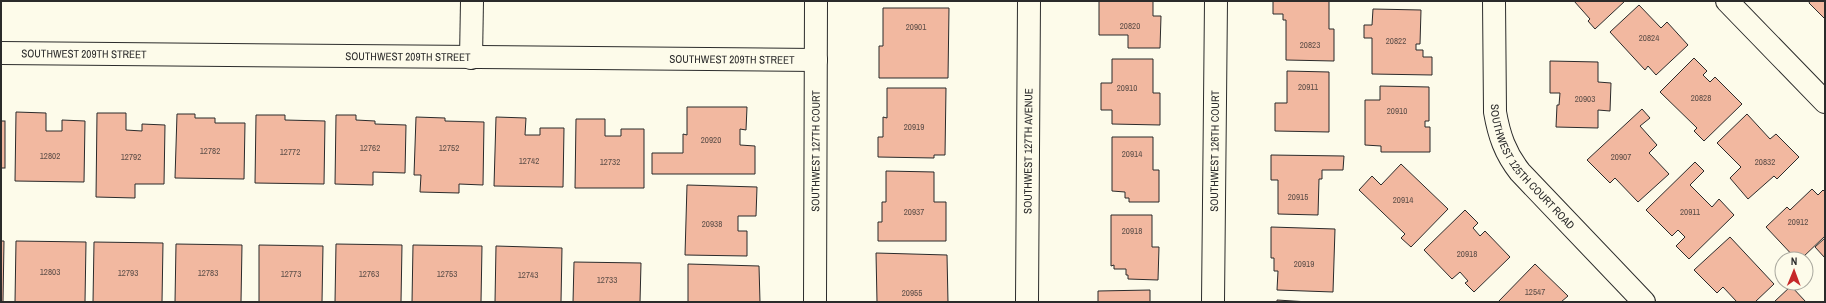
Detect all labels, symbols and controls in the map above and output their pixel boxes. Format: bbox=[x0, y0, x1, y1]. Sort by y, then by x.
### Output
house number: 20820 bbox=[1120, 20, 1140, 32]
house number: 20901 bbox=[906, 21, 926, 33]
house number: 20824 bbox=[1639, 32, 1659, 44]
house number: 20822 bbox=[1386, 35, 1406, 47]
house number: 20823 bbox=[1300, 39, 1320, 51]
street label: SOUTHWEST 209TH STREET bbox=[21, 46, 147, 61]
street label: SOUTHWEST 209TH STREET bbox=[345, 49, 471, 64]
street label: SOUTHWEST 209TH STREET bbox=[669, 52, 795, 67]
house number: 20911 bbox=[1298, 81, 1318, 93]
house number: 20910 bbox=[1117, 82, 1137, 94]
street label: SOUTHWEST 127TH AVENUE bbox=[1021, 88, 1035, 214]
street label: SOUTHWEST 127TH COURT bbox=[808, 90, 823, 212]
street label: SOUTHWEST 126TH COURT bbox=[1207, 90, 1222, 212]
house number: 20828 bbox=[1691, 92, 1711, 104]
house number: 20903 bbox=[1575, 93, 1595, 105]
street label: SOUTHWEST 125TH COURT ROAD bbox=[1488, 104, 1578, 232]
house number: 20910 bbox=[1387, 105, 1407, 117]
house number: 20919 bbox=[904, 121, 924, 133]
house number: 20920 bbox=[701, 134, 721, 146]
house number: 12762 bbox=[360, 142, 380, 154]
house number: 12752 bbox=[439, 142, 459, 154]
house number: 12782 bbox=[200, 145, 220, 157]
house number: 12772 bbox=[280, 146, 300, 158]
house number: 20914 bbox=[1122, 148, 1142, 160]
house number: 12802 bbox=[40, 150, 60, 162]
house number: 12792 bbox=[121, 151, 141, 163]
house number: 20907 bbox=[1611, 151, 1631, 163]
house number: 12742 bbox=[519, 155, 539, 167]
house number: 12732 bbox=[600, 156, 620, 168]
house number: 20832 bbox=[1755, 156, 1775, 168]
house number: 20915 bbox=[1288, 191, 1308, 203]
house number: 20914 bbox=[1393, 194, 1413, 206]
house number: 20937 bbox=[904, 206, 924, 218]
house number: 20911 bbox=[1680, 206, 1700, 218]
house number: 20912 bbox=[1788, 216, 1808, 228]
house number: 20938 bbox=[702, 218, 722, 230]
house number: 20918 bbox=[1122, 225, 1142, 237]
house number: 20918 bbox=[1457, 248, 1477, 260]
north arrow bbox=[1774, 251, 1814, 291]
text: N bbox=[1791, 254, 1798, 268]
house number: 20919 bbox=[1294, 258, 1314, 270]
house number: 12803 bbox=[40, 266, 60, 278]
house number: 12793 bbox=[118, 267, 138, 279]
house number: 12783 bbox=[198, 267, 218, 279]
house number: 12773 bbox=[281, 268, 301, 280]
house number: 12763 bbox=[359, 268, 379, 280]
house number: 12753 bbox=[437, 268, 457, 280]
house number: 12743 bbox=[518, 269, 538, 281]
house number: 12733 bbox=[597, 274, 617, 286]
house number: 12547 bbox=[1525, 286, 1545, 298]
house number: 20955 bbox=[902, 287, 922, 299]

